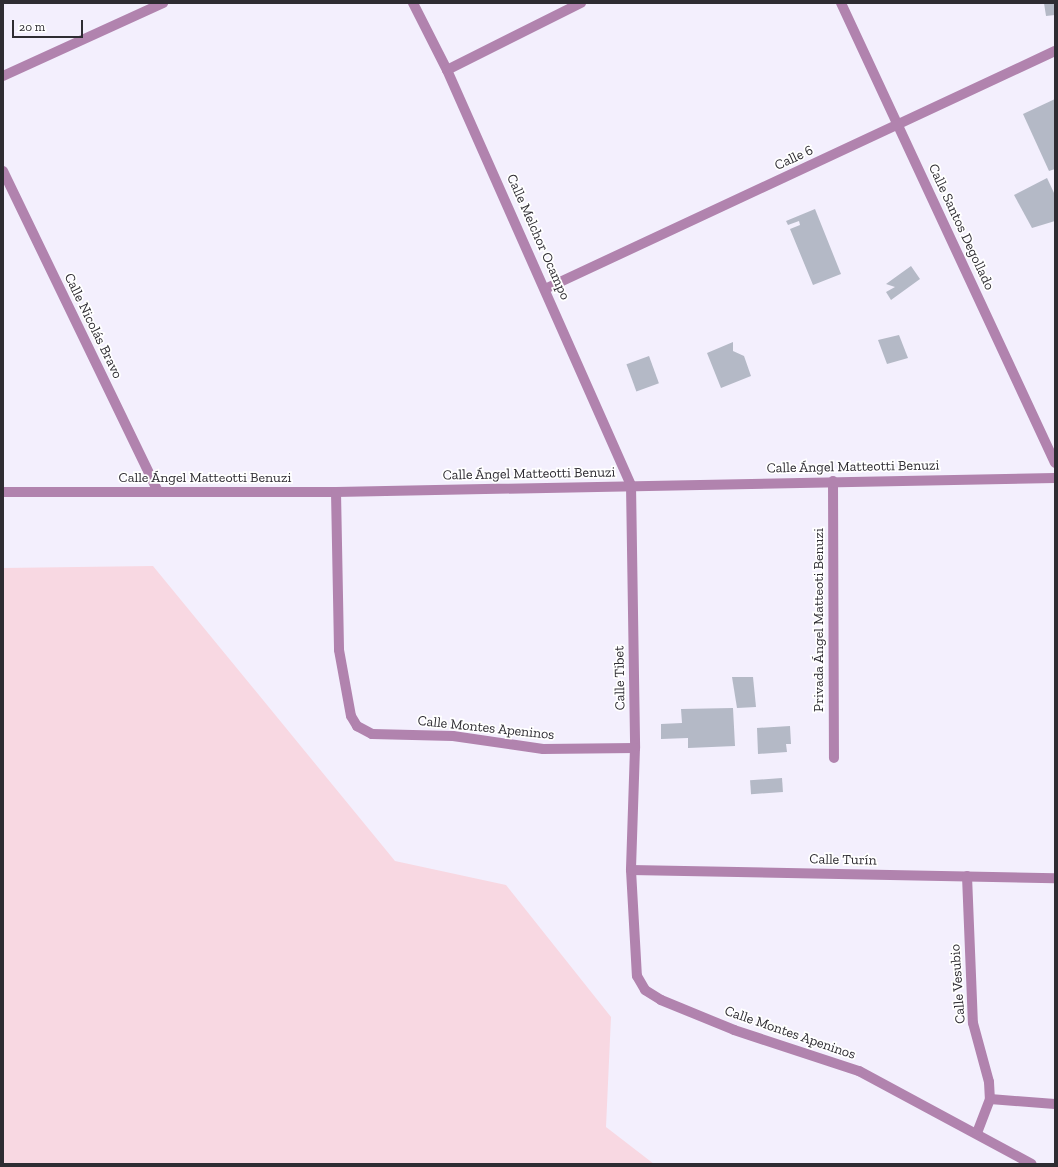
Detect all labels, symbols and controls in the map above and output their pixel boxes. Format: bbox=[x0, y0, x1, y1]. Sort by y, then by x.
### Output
scale bar bbox=[14, 12, 85, 38]
text: 20 m bbox=[19, 20, 45, 34]
street label: Calle 6 bbox=[772, 142, 816, 174]
street label: Calle Santos Degollado bbox=[924, 161, 998, 293]
street label: Calle Melchor Ocampo bbox=[503, 171, 573, 303]
street label: Calle Nicolás Bravo bbox=[60, 270, 126, 382]
street label: Calle Ángel Matteotti Benuzi bbox=[766, 457, 940, 477]
street label: Calle Ángel Matteotti Benuzi bbox=[442, 464, 616, 484]
street label: Calle Ángel Matteotti Benuzi bbox=[118, 470, 292, 486]
street label: Privada Ángel Matteoti Benuzi bbox=[811, 528, 827, 712]
street label: Calle Tibet bbox=[611, 645, 629, 711]
street label: Calle Montes Apeninos bbox=[417, 712, 555, 744]
street label: Calle Turín bbox=[809, 851, 877, 869]
street label: Calle Vesubio bbox=[947, 943, 969, 1025]
street label: Calle Montes Apeninos bbox=[722, 1003, 858, 1063]

